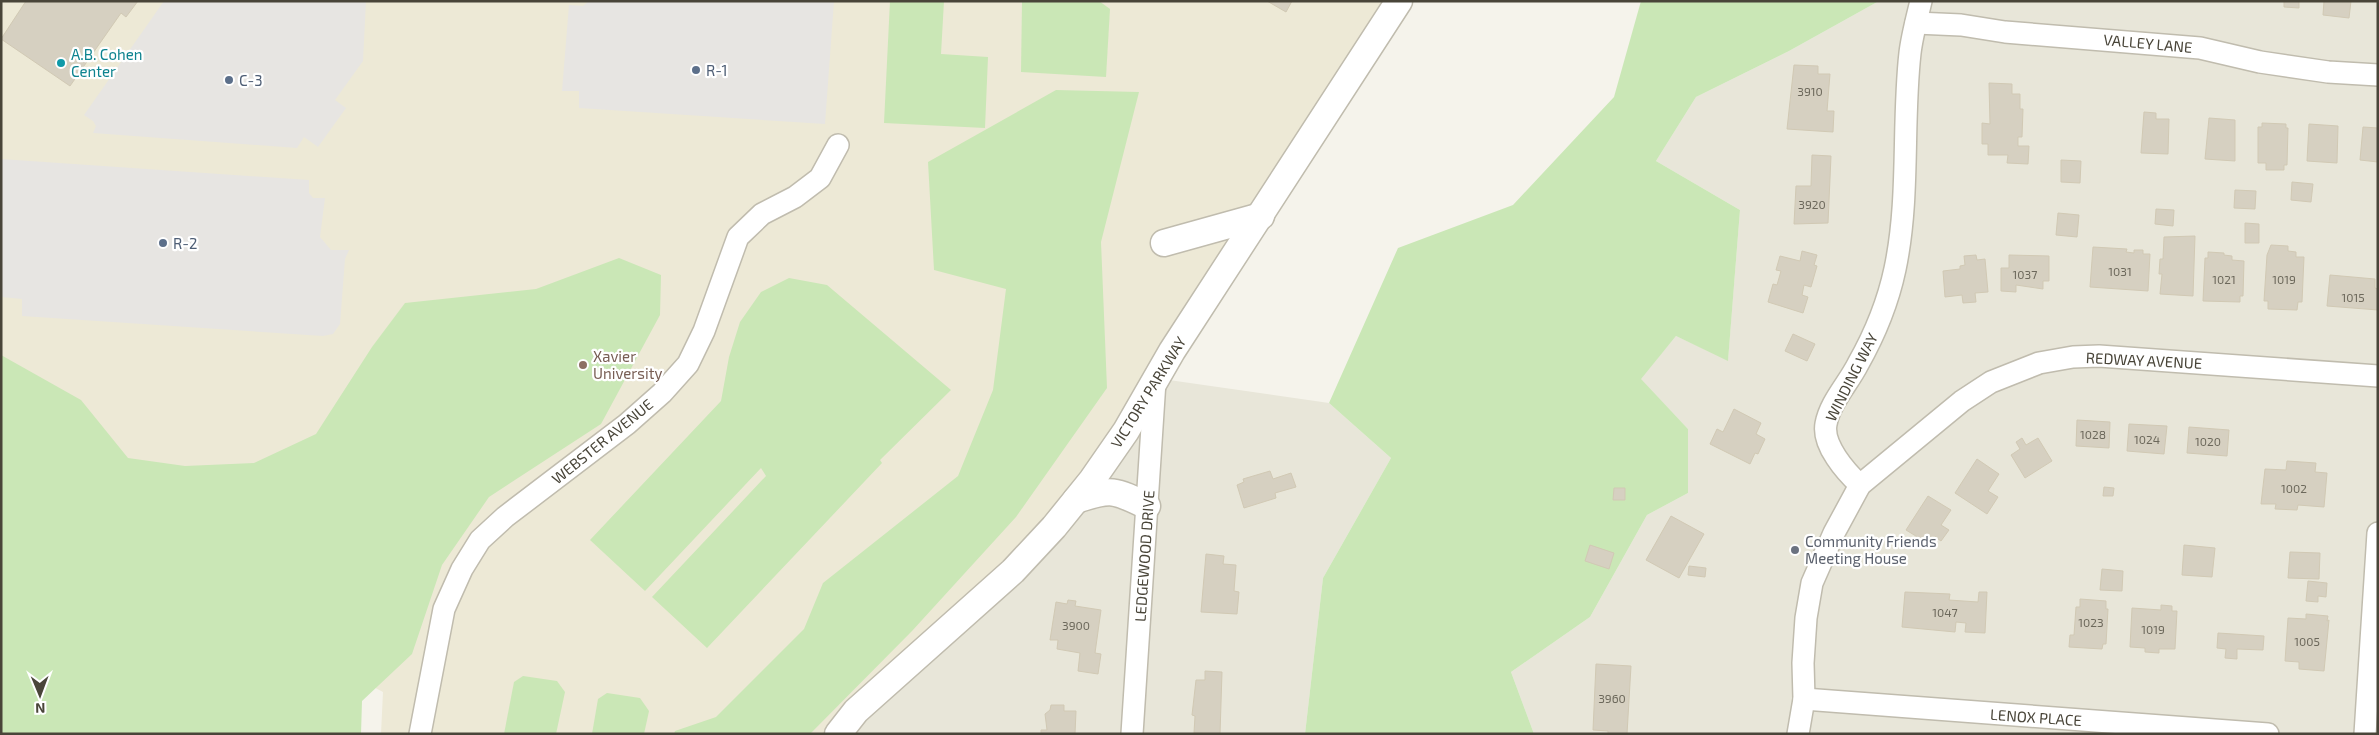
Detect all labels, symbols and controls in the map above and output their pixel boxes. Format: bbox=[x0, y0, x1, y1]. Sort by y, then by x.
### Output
street label: VALLEY LANE bbox=[2103, 30, 2193, 56]
place label: A.B. Cohen Center bbox=[71, 45, 142, 80]
marker: A.B. Cohen Center bbox=[55, 57, 67, 69]
place label: R-1 bbox=[706, 61, 728, 79]
marker: R-1 bbox=[690, 64, 702, 76]
place label: C-3 bbox=[239, 71, 262, 89]
marker: C-3 bbox=[223, 74, 235, 86]
house number: 3910 bbox=[1797, 84, 1823, 98]
house number: 3920 bbox=[1798, 197, 1826, 211]
place label: R-2 bbox=[173, 234, 197, 252]
marker: R-2 bbox=[157, 237, 169, 249]
house number: 1031 bbox=[2108, 264, 2132, 278]
house number: 1037 bbox=[2013, 267, 2037, 281]
house number: 1021 bbox=[2212, 272, 2236, 286]
house number: 1019 bbox=[2272, 272, 2296, 286]
house number: 1015 bbox=[2341, 290, 2365, 304]
street label: WINDING WAY bbox=[1821, 329, 1881, 424]
street label: VICTORY PARKWAY bbox=[1107, 333, 1190, 451]
place label: Xavier University bbox=[593, 347, 662, 382]
street label: REDWAY AVENUE bbox=[2085, 348, 2203, 372]
marker: Xavier University bbox=[577, 359, 589, 371]
street label: WEBSTER AVENUE bbox=[548, 395, 656, 487]
house number: 1028 bbox=[2080, 427, 2106, 441]
house number: 1024 bbox=[2134, 432, 2160, 446]
house number: 1020 bbox=[2195, 434, 2221, 448]
house number: 1002 bbox=[2281, 481, 2307, 495]
street label: LEDGEWOOD DRIVE bbox=[1130, 489, 1158, 623]
place label: Community Friends Meeting House bbox=[1805, 532, 1937, 567]
marker: Community Friends Meeting House bbox=[1789, 544, 1801, 556]
house number: 1047 bbox=[1932, 605, 1958, 619]
house number: 1023 bbox=[2078, 615, 2104, 629]
house number: 3900 bbox=[1062, 618, 1090, 632]
house number: 1019 bbox=[2141, 622, 2165, 636]
house number: 1005 bbox=[2294, 634, 2320, 648]
north arrow bbox=[15, 670, 65, 720]
house number: 3960 bbox=[1598, 691, 1626, 705]
text: N bbox=[35, 700, 45, 717]
street label: LENOX PLACE bbox=[1990, 705, 2082, 729]

